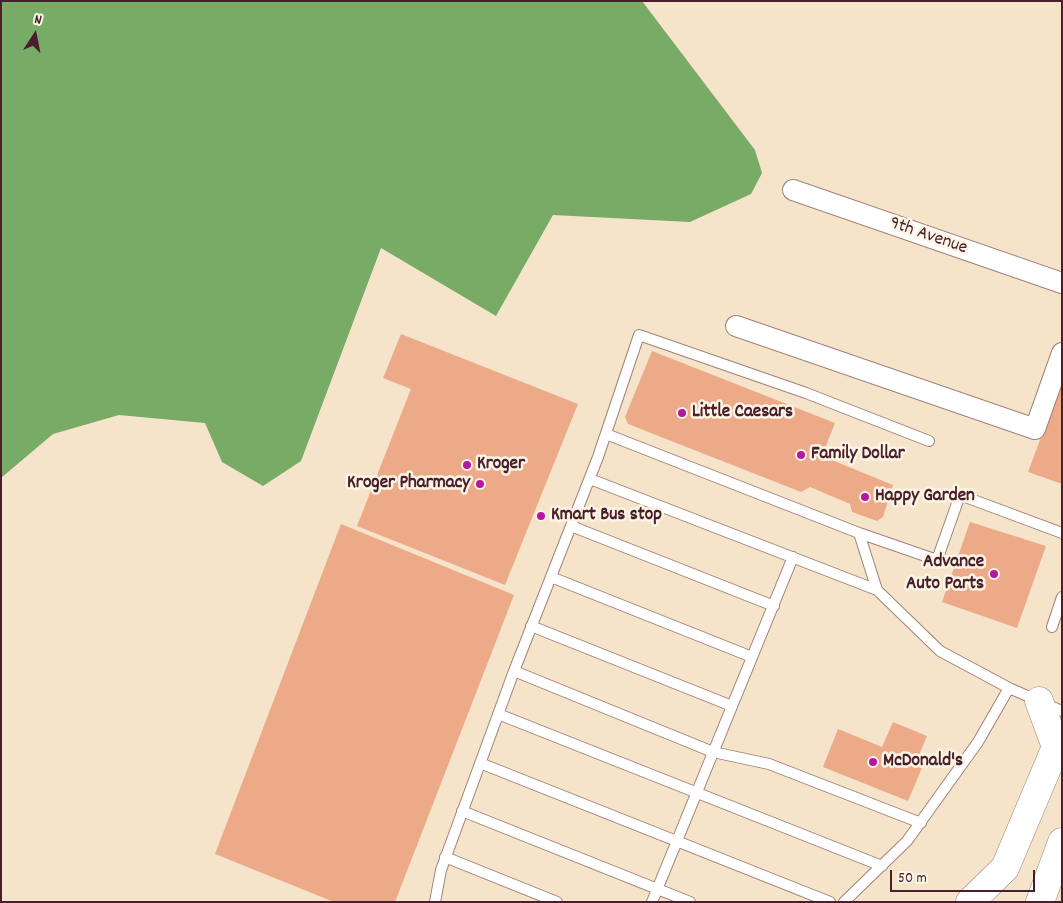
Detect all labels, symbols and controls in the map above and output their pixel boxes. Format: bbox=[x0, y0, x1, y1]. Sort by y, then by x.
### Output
north arrow bbox=[10, 10, 60, 60]
text: N bbox=[33, 10, 43, 31]
street label: 9th Avenue bbox=[886, 213, 970, 261]
place label: Little Caesars bbox=[692, 402, 793, 424]
marker: Little Caesars bbox=[676, 407, 688, 419]
place label: Family Dollar bbox=[811, 444, 905, 466]
marker: Family Dollar bbox=[795, 449, 807, 461]
place label: Kroger bbox=[477, 454, 525, 476]
marker: Kroger bbox=[461, 459, 473, 471]
place label: Kroger Pharmacy bbox=[347, 473, 470, 495]
marker: Kroger Pharmacy bbox=[474, 478, 486, 490]
place label: Happy Garden bbox=[875, 486, 975, 508]
marker: Happy Garden bbox=[859, 491, 871, 503]
place label: Kmart Bus stop bbox=[551, 505, 662, 527]
marker: Kmart Bus stop bbox=[535, 510, 547, 522]
place label: Advance Auto Parts bbox=[906, 552, 984, 596]
marker: Advance Auto Parts bbox=[988, 568, 1000, 580]
place label: McDonald's bbox=[883, 751, 963, 773]
marker: McDonald's bbox=[867, 756, 879, 768]
scale bar bbox=[893, 860, 1038, 892]
text: 50 m bbox=[898, 868, 927, 890]

